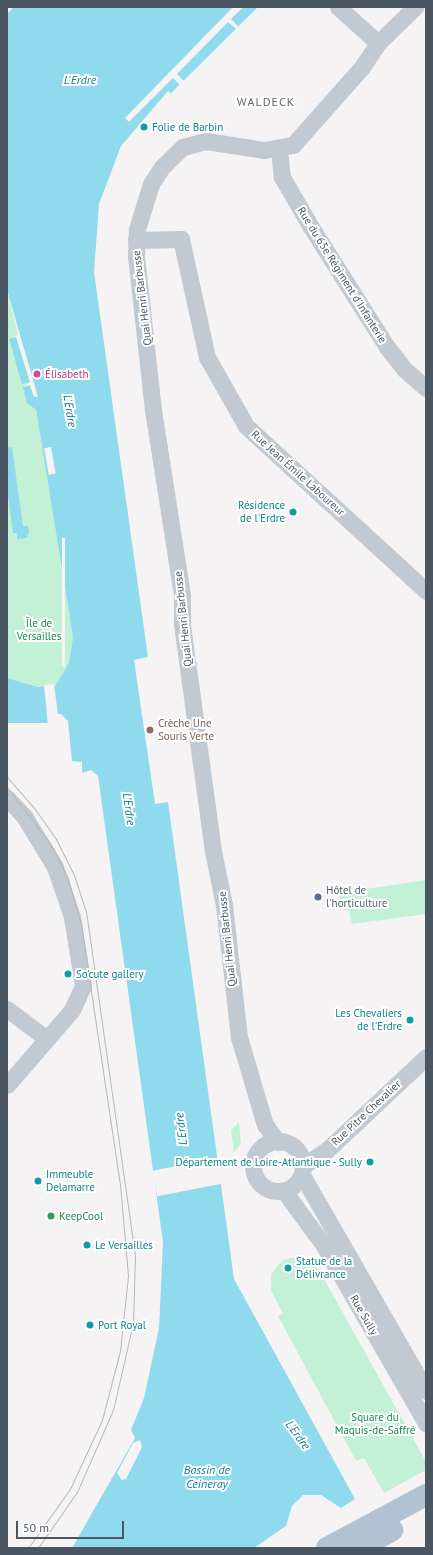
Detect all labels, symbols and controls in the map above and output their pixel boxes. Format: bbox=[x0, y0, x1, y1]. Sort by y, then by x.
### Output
water label: L'Erdre bbox=[64, 73, 96, 87]
district label: WALDECK bbox=[237, 95, 295, 109]
place label: Folie de Barbin bbox=[152, 120, 223, 134]
marker: Folie de Barbin bbox=[139, 122, 149, 132]
street label: Rue du 65e Régiment d'Infanterie bbox=[295, 205, 389, 345]
street label: Quai Henri Barbusse bbox=[130, 250, 154, 346]
place label: Élisabeth bbox=[45, 367, 88, 381]
marker: Élisabeth bbox=[32, 369, 42, 379]
water label: L'Erdre bbox=[60, 394, 80, 428]
street label: Rue Jean Émile Laboureur bbox=[249, 428, 347, 518]
place label: Résidence de l'Erdre bbox=[238, 499, 285, 525]
marker: Résidence de l'Erdre bbox=[288, 507, 298, 517]
street label: Quai Henri Barbusse bbox=[171, 571, 195, 667]
park label: Île de Versailles bbox=[17, 617, 61, 643]
place label: Crèche Une Souris Verte bbox=[158, 717, 214, 743]
marker: Crèche Une Souris Verte bbox=[145, 725, 155, 735]
water label: L'Erdre bbox=[120, 792, 138, 826]
place label: Hôtel de l'horticulture bbox=[326, 884, 387, 910]
street label: Quai Henri Barbusse bbox=[215, 891, 239, 987]
marker: Hôtel de l'horticulture bbox=[313, 892, 323, 902]
place label: So'cute gallery bbox=[76, 967, 144, 981]
marker: So'cute gallery bbox=[63, 969, 73, 979]
place label: Les Chevaliers de l'Erdre bbox=[335, 1007, 402, 1033]
marker: Les Chevaliers de l'Erdre bbox=[405, 1015, 415, 1025]
street label: Rue Pitre Chevalier bbox=[329, 1078, 403, 1148]
water label: L'Erdre bbox=[172, 1112, 190, 1146]
place label: Département de Loire-Atlantique - Sully bbox=[174, 1155, 362, 1169]
marker: Département de Loire-Atlantique - Sully bbox=[365, 1157, 375, 1167]
place label: Immeuble Delamarre bbox=[46, 1168, 95, 1194]
marker: Immeuble Delamarre bbox=[33, 1176, 43, 1186]
place label: KeepCool bbox=[59, 1209, 103, 1223]
marker: KeepCool bbox=[46, 1211, 56, 1221]
place label: Le Versailles bbox=[95, 1238, 153, 1252]
marker: Le Versailles bbox=[82, 1240, 92, 1250]
place label: Statue de la Délivrance bbox=[296, 1255, 352, 1281]
marker: Statue de la Délivrance bbox=[283, 1263, 293, 1273]
street label: Rue Sully bbox=[347, 1293, 381, 1337]
place label: Port Royal bbox=[98, 1318, 146, 1332]
marker: Port Royal bbox=[85, 1320, 95, 1330]
park label: Square du Maquis-de-Saffré bbox=[335, 1411, 415, 1437]
water label: L'Erdre bbox=[283, 1418, 313, 1452]
water label: Bassin de Ceineray bbox=[184, 1463, 230, 1491]
scale bar bbox=[18, 1513, 126, 1539]
text: 50 m bbox=[23, 1520, 49, 1535]

